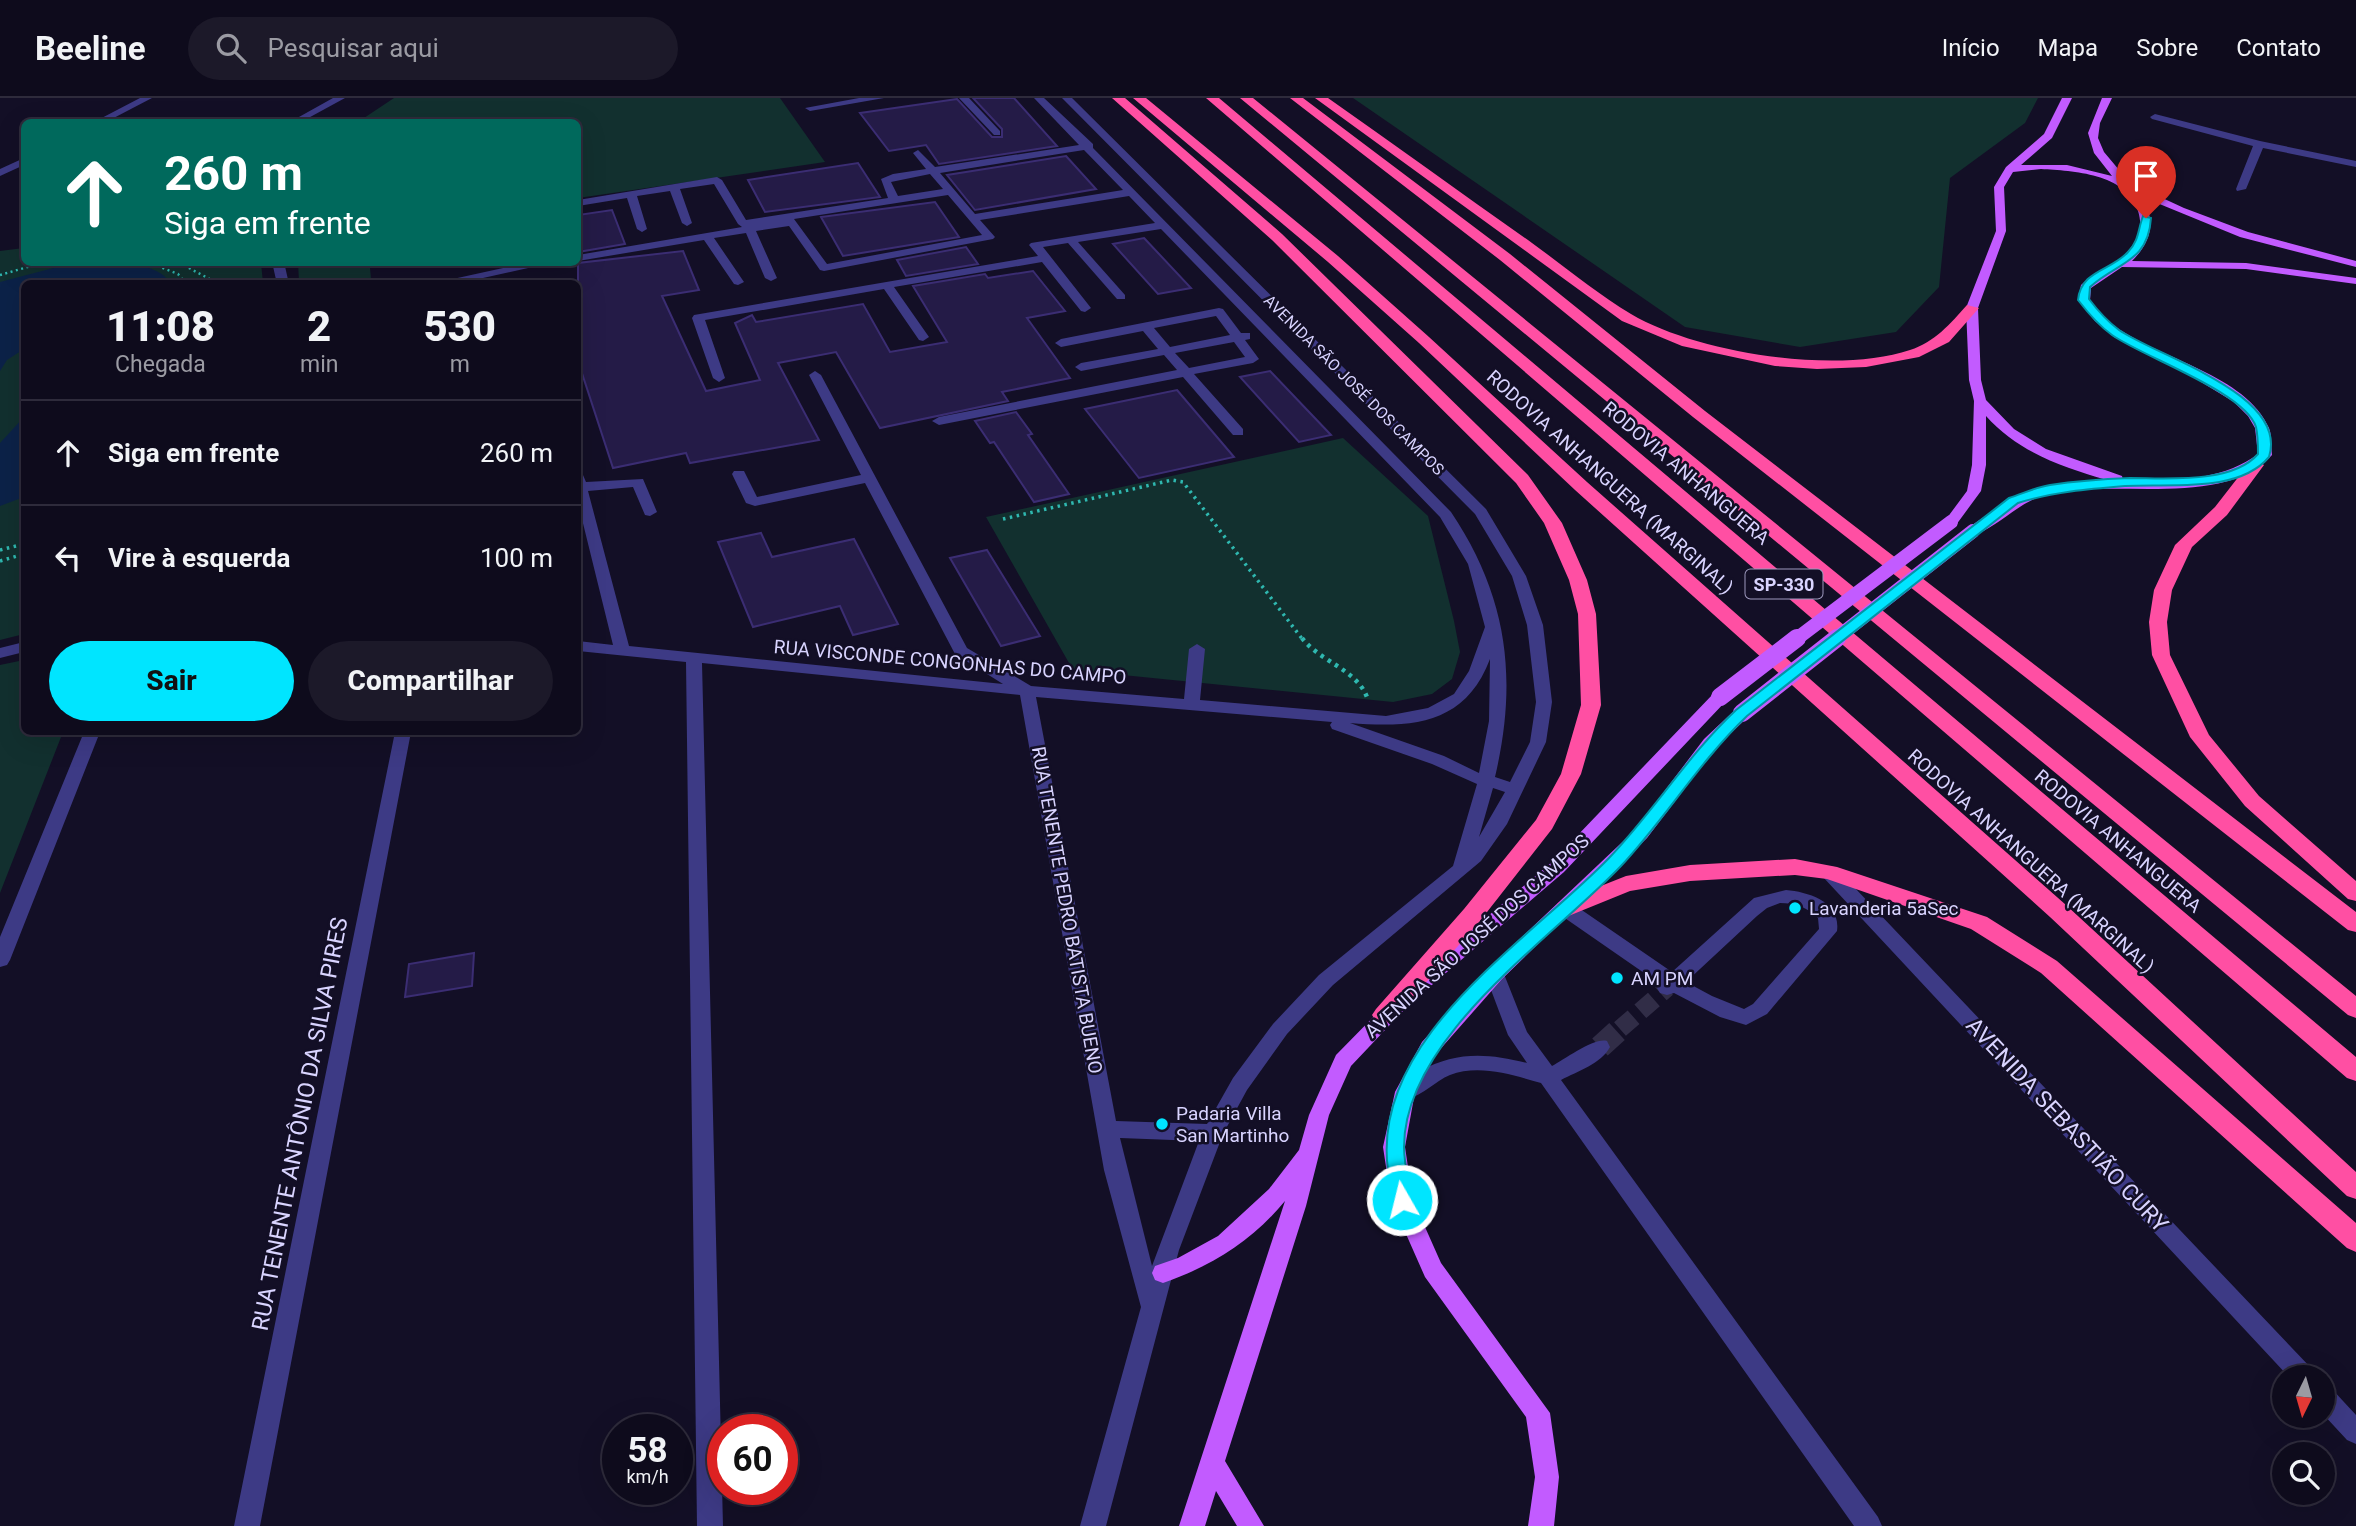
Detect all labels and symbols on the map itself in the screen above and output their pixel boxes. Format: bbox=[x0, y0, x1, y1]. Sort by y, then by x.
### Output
pin bbox=[2116, 146, 2176, 218]
street label: AVENIDA SÃO JOSÉ DOS CAMPOS bbox=[1260, 290, 1449, 479]
street label: RODOVIA ANHANGUERA (MARGINAL) bbox=[1482, 365, 1738, 599]
street label: RODOVIA ANHANGUERA bbox=[1598, 397, 1774, 550]
road number: SP-330 bbox=[1746, 570, 1823, 598]
street label: RUA VISCONDE CONGONHAS DO CAMPO bbox=[773, 635, 1127, 689]
street label: RODOVIA ANHANGUERA (MARGINAL) bbox=[1903, 744, 2159, 978]
street label: RUA TENENTE PEDRO BATISTA BUENO bbox=[1027, 745, 1107, 1075]
street label: RODOVIA ANHANGUERA bbox=[2030, 765, 2206, 918]
street label: AVENIDA SÃO JOSÉ DOS CAMPOS bbox=[1360, 829, 1594, 1043]
place label: Lavanderia 5aSec bbox=[1809, 897, 1959, 920]
marker: Lavanderia 5aSec bbox=[1787, 900, 1803, 916]
street label: RUA TENENTE ANTÔNIO DA SILVA PIRES bbox=[246, 915, 353, 1333]
place label: AM PM bbox=[1631, 967, 1693, 990]
marker: AM PM bbox=[1609, 970, 1625, 986]
street label: AVENIDA SEBASTIÃO CURY bbox=[1960, 1011, 2174, 1238]
place label: Padaria Villa San Martinho bbox=[1176, 1102, 1289, 1147]
marker: Padaria Villa San Martinho bbox=[1154, 1116, 1170, 1132]
position arrow bbox=[1365, 1163, 1439, 1237]
north arrow bbox=[2272, 1365, 2334, 1428]
speed limit sign: 60 bbox=[707, 1414, 798, 1505]

